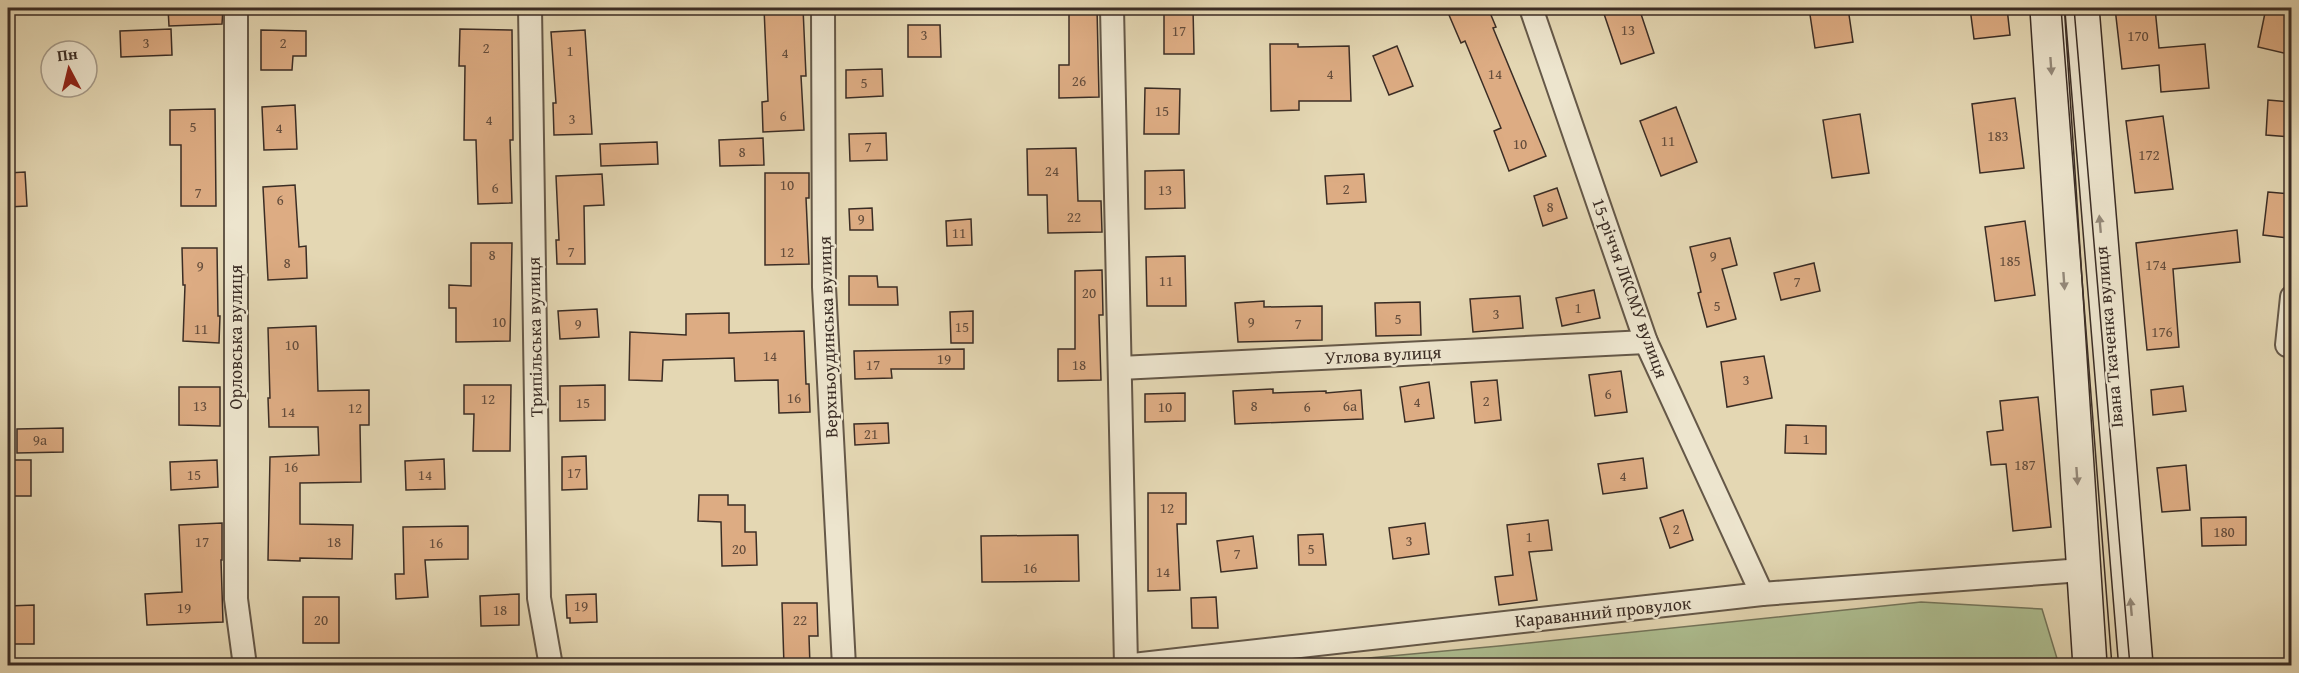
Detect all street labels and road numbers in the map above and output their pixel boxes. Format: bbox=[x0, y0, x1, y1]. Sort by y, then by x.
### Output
street label: 15-річчя ЛКСМУ вулиця bbox=[1585, 194, 1676, 382]
street label: Верхньоудинська вулиця bbox=[810, 236, 845, 438]
street label: Івана Ткаченка вулиця bbox=[2087, 245, 2130, 429]
street label: Трипільська вулиця bbox=[520, 257, 549, 417]
street label: Орловська вулиця bbox=[222, 265, 249, 409]
street label: Углова вулиця bbox=[1324, 338, 1442, 371]
street label: Караванний провулок bbox=[1514, 589, 1693, 634]

